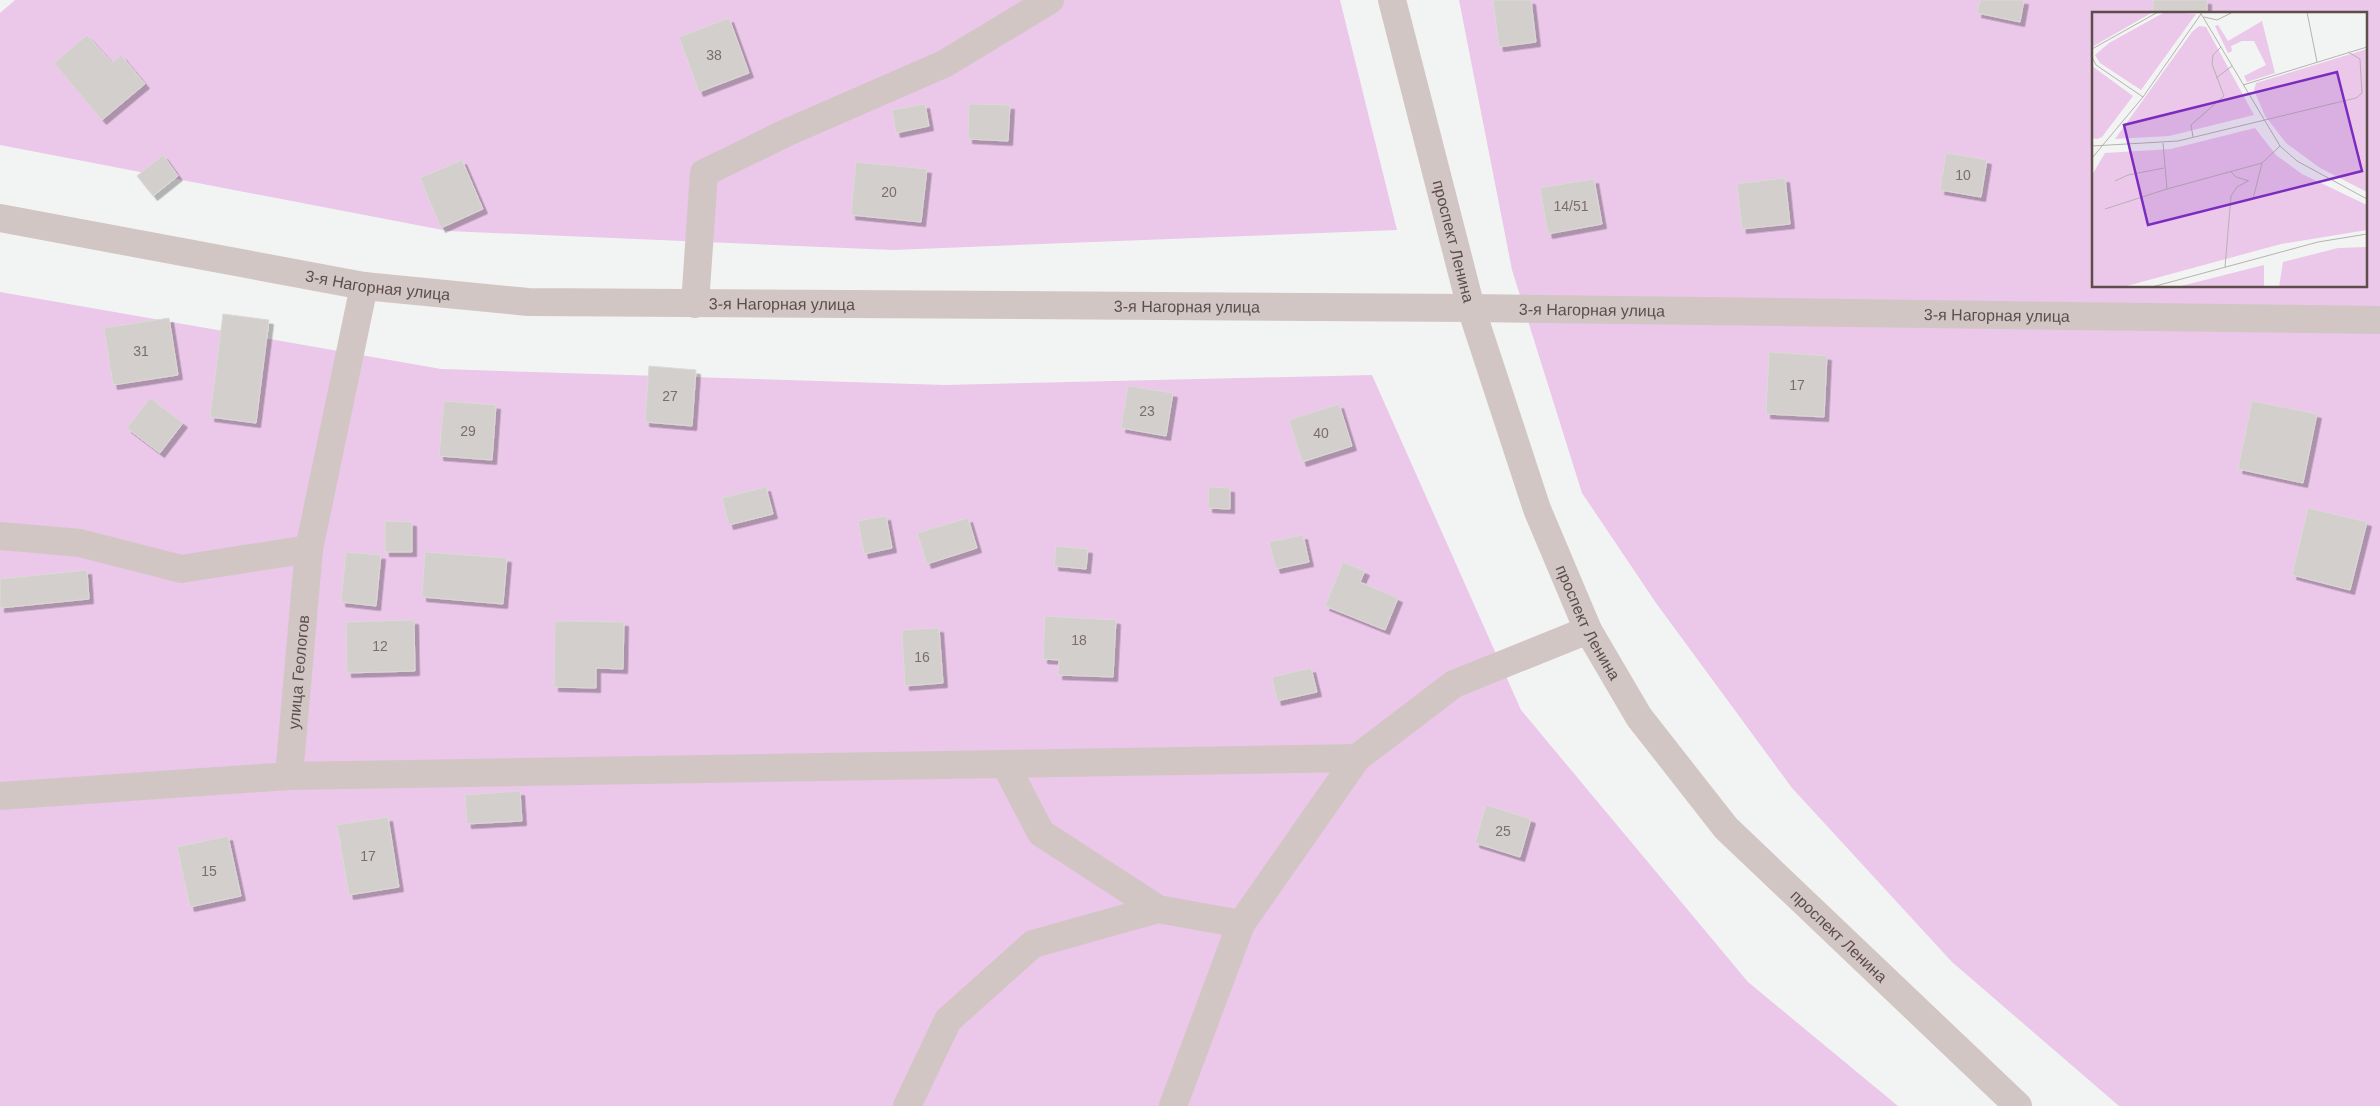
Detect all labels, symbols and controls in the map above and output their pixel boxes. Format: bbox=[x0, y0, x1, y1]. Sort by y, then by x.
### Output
inset map bbox=[2092, 12, 2368, 288]
house number: 38 bbox=[706, 47, 722, 63]
house number: 10 bbox=[1955, 167, 1971, 183]
street label: проспект Ленина bbox=[1429, 178, 1477, 305]
house number: 20 bbox=[881, 184, 897, 200]
house number: 14/51 bbox=[1553, 198, 1589, 214]
street label: 3-я Нагорная улица bbox=[304, 267, 451, 303]
street label: 3-я Нагорная улица bbox=[709, 295, 855, 313]
street label: 3-я Нагорная улица bbox=[1114, 298, 1260, 316]
street label: 3-я Нагорная улица bbox=[1519, 301, 1665, 320]
street label: 3-я Нагорная улица bbox=[1924, 306, 2070, 325]
house number: 31 bbox=[133, 343, 149, 359]
house number: 17 bbox=[1789, 377, 1805, 393]
house number: 27 bbox=[662, 388, 678, 404]
house number: 23 bbox=[1139, 403, 1155, 419]
house number: 29 bbox=[460, 423, 476, 439]
house number: 40 bbox=[1313, 425, 1329, 441]
street label: проспект Ленина bbox=[1553, 563, 1623, 683]
street label: улица Геологов bbox=[285, 614, 312, 730]
house number: 18 bbox=[1071, 632, 1087, 648]
house number: 12 bbox=[372, 638, 388, 654]
house number: 16 bbox=[914, 649, 930, 665]
house number: 25 bbox=[1495, 823, 1511, 839]
house number: 17 bbox=[360, 848, 376, 864]
house number: 15 bbox=[201, 863, 217, 879]
street label: проспект Ленина bbox=[1787, 887, 1890, 986]

